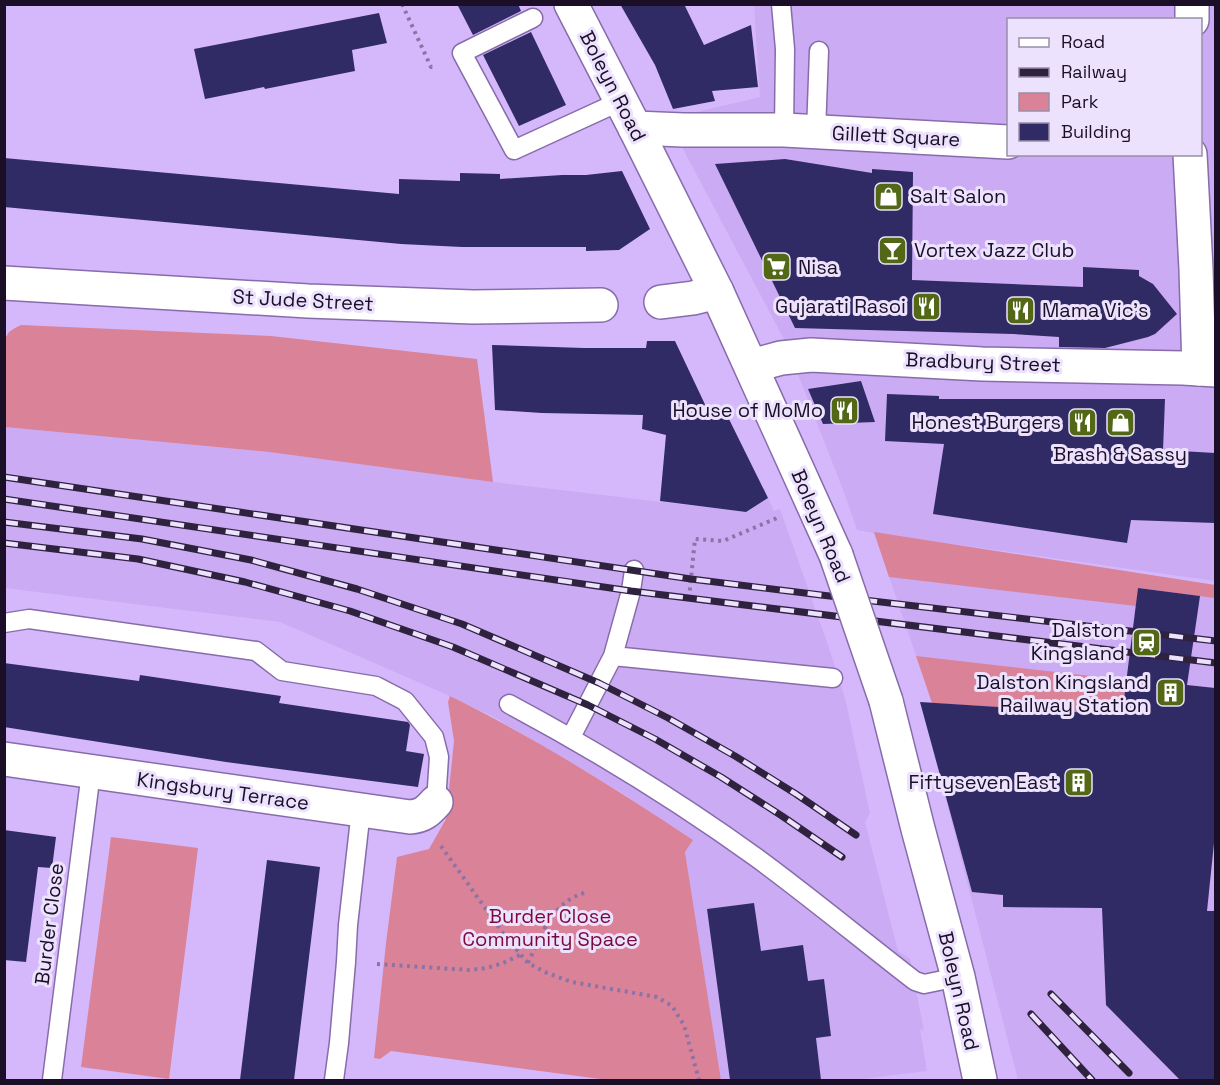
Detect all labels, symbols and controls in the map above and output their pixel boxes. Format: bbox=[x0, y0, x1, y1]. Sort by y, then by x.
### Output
legend bbox=[1007, 18, 1202, 156]
street label: Boleyn Road bbox=[574, 26, 652, 146]
text: Road bbox=[1061, 30, 1105, 53]
text: Railway bbox=[1061, 60, 1127, 83]
text: Park bbox=[1061, 90, 1099, 113]
street label: Gillett Square bbox=[831, 120, 961, 152]
text: Building bbox=[1061, 120, 1131, 143]
shop icon: Salt Salon bbox=[873, 180, 905, 212]
place label: Salt Salon bbox=[910, 183, 1006, 209]
bar icon: Vortex Jazz Club bbox=[877, 234, 909, 266]
place label: Vortex Jazz Club bbox=[914, 237, 1074, 263]
supermarket icon: Nisa bbox=[761, 251, 793, 283]
place label: Nisa bbox=[798, 254, 838, 280]
street label: St Jude Street bbox=[232, 283, 374, 317]
restaurant icon: Gujarati Rasoi bbox=[911, 290, 943, 322]
place label: Gujarati Rasoi bbox=[775, 293, 906, 319]
restaurant icon: Mama Vic's bbox=[1005, 294, 1037, 326]
place label: Mama Vic's bbox=[1042, 297, 1148, 323]
street label: Bradbury Street bbox=[905, 346, 1061, 378]
restaurant icon: House of MoMo bbox=[828, 394, 860, 426]
place label: House of MoMo bbox=[672, 397, 823, 423]
restaurant icon: Honest Burgers bbox=[1066, 406, 1098, 438]
shop icon: Brash & Sassy bbox=[1104, 407, 1136, 439]
place label: Honest Burgers bbox=[912, 409, 1061, 435]
place label: Brash & Sassy bbox=[1053, 441, 1187, 467]
street label: Boleyn Road bbox=[785, 465, 857, 587]
place label: Dalston Kingsland bbox=[1031, 617, 1125, 666]
station icon: Dalston Kingsland bbox=[1130, 626, 1162, 658]
place label: Dalston Kingsland Railway Station bbox=[976, 669, 1149, 718]
building icon: Dalston Kingsland Railway Station bbox=[1154, 677, 1186, 709]
street label: Kingsbury Terrace bbox=[135, 766, 311, 816]
building icon: Fiftyseven East bbox=[1063, 766, 1095, 798]
place label: Fiftyseven East bbox=[909, 769, 1058, 795]
street label: Burder Close bbox=[29, 862, 69, 986]
park label: Burder Close Community Space bbox=[462, 903, 638, 952]
street label: Boleyn Road bbox=[933, 929, 985, 1053]

